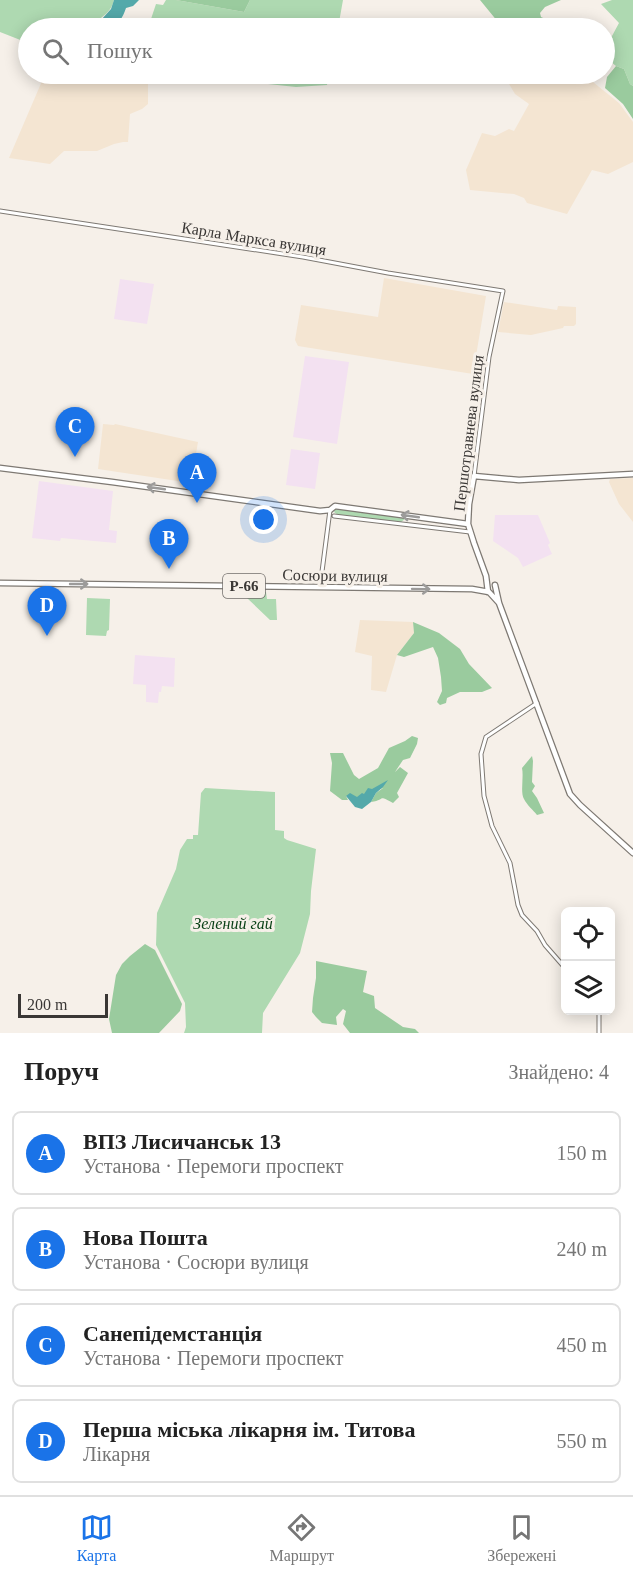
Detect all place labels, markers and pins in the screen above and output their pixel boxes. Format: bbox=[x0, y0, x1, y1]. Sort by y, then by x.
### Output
pin: C bbox=[56, 408, 94, 457]
pin: A bbox=[178, 454, 216, 503]
pin: B bbox=[150, 520, 188, 569]
pin: D bbox=[28, 586, 66, 636]

